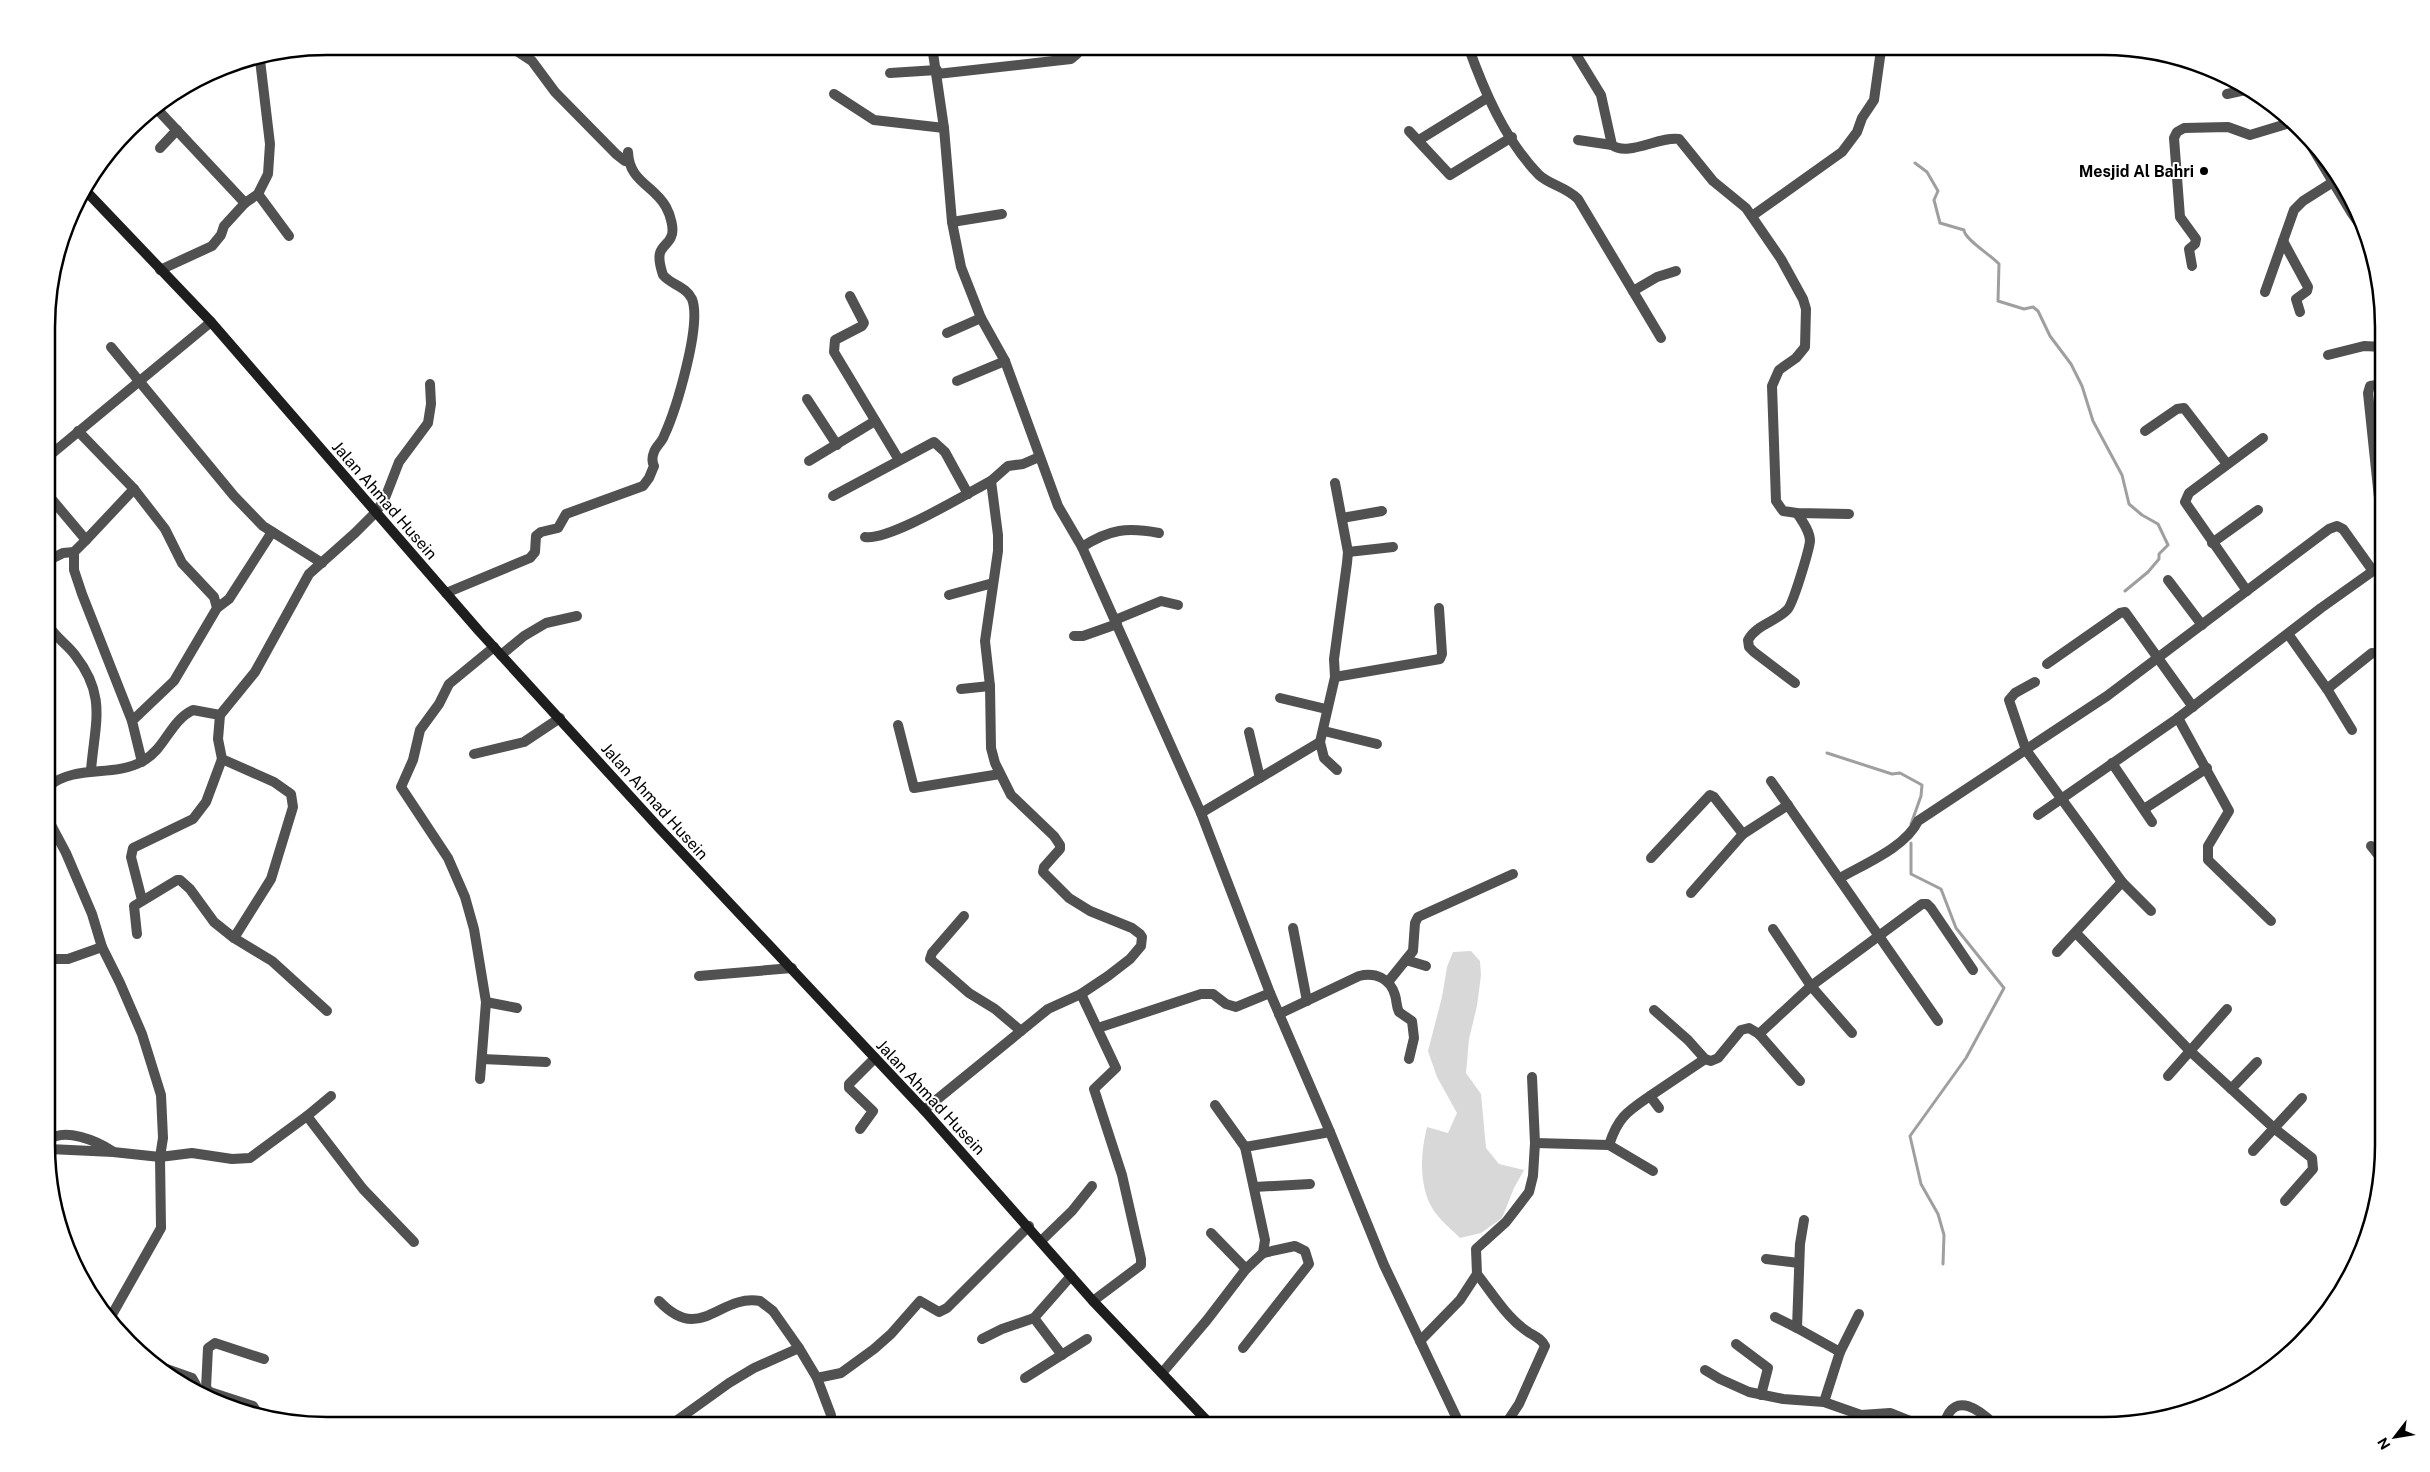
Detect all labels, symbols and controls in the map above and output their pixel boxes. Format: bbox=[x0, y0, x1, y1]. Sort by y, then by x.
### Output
place label: Mesjid Al Bahri bbox=[2079, 162, 2194, 181]
marker: Mesjid Al Bahri bbox=[2198, 165, 2210, 177]
street label: Jalan Ahmad Husein bbox=[328, 437, 441, 563]
street label: Jalan Ahmad Husein bbox=[597, 739, 712, 864]
street label: Jalan Ahmad Husein bbox=[872, 1036, 989, 1159]
north arrow bbox=[2370, 1412, 2420, 1462]
text: N bbox=[2374, 1435, 2394, 1453]

